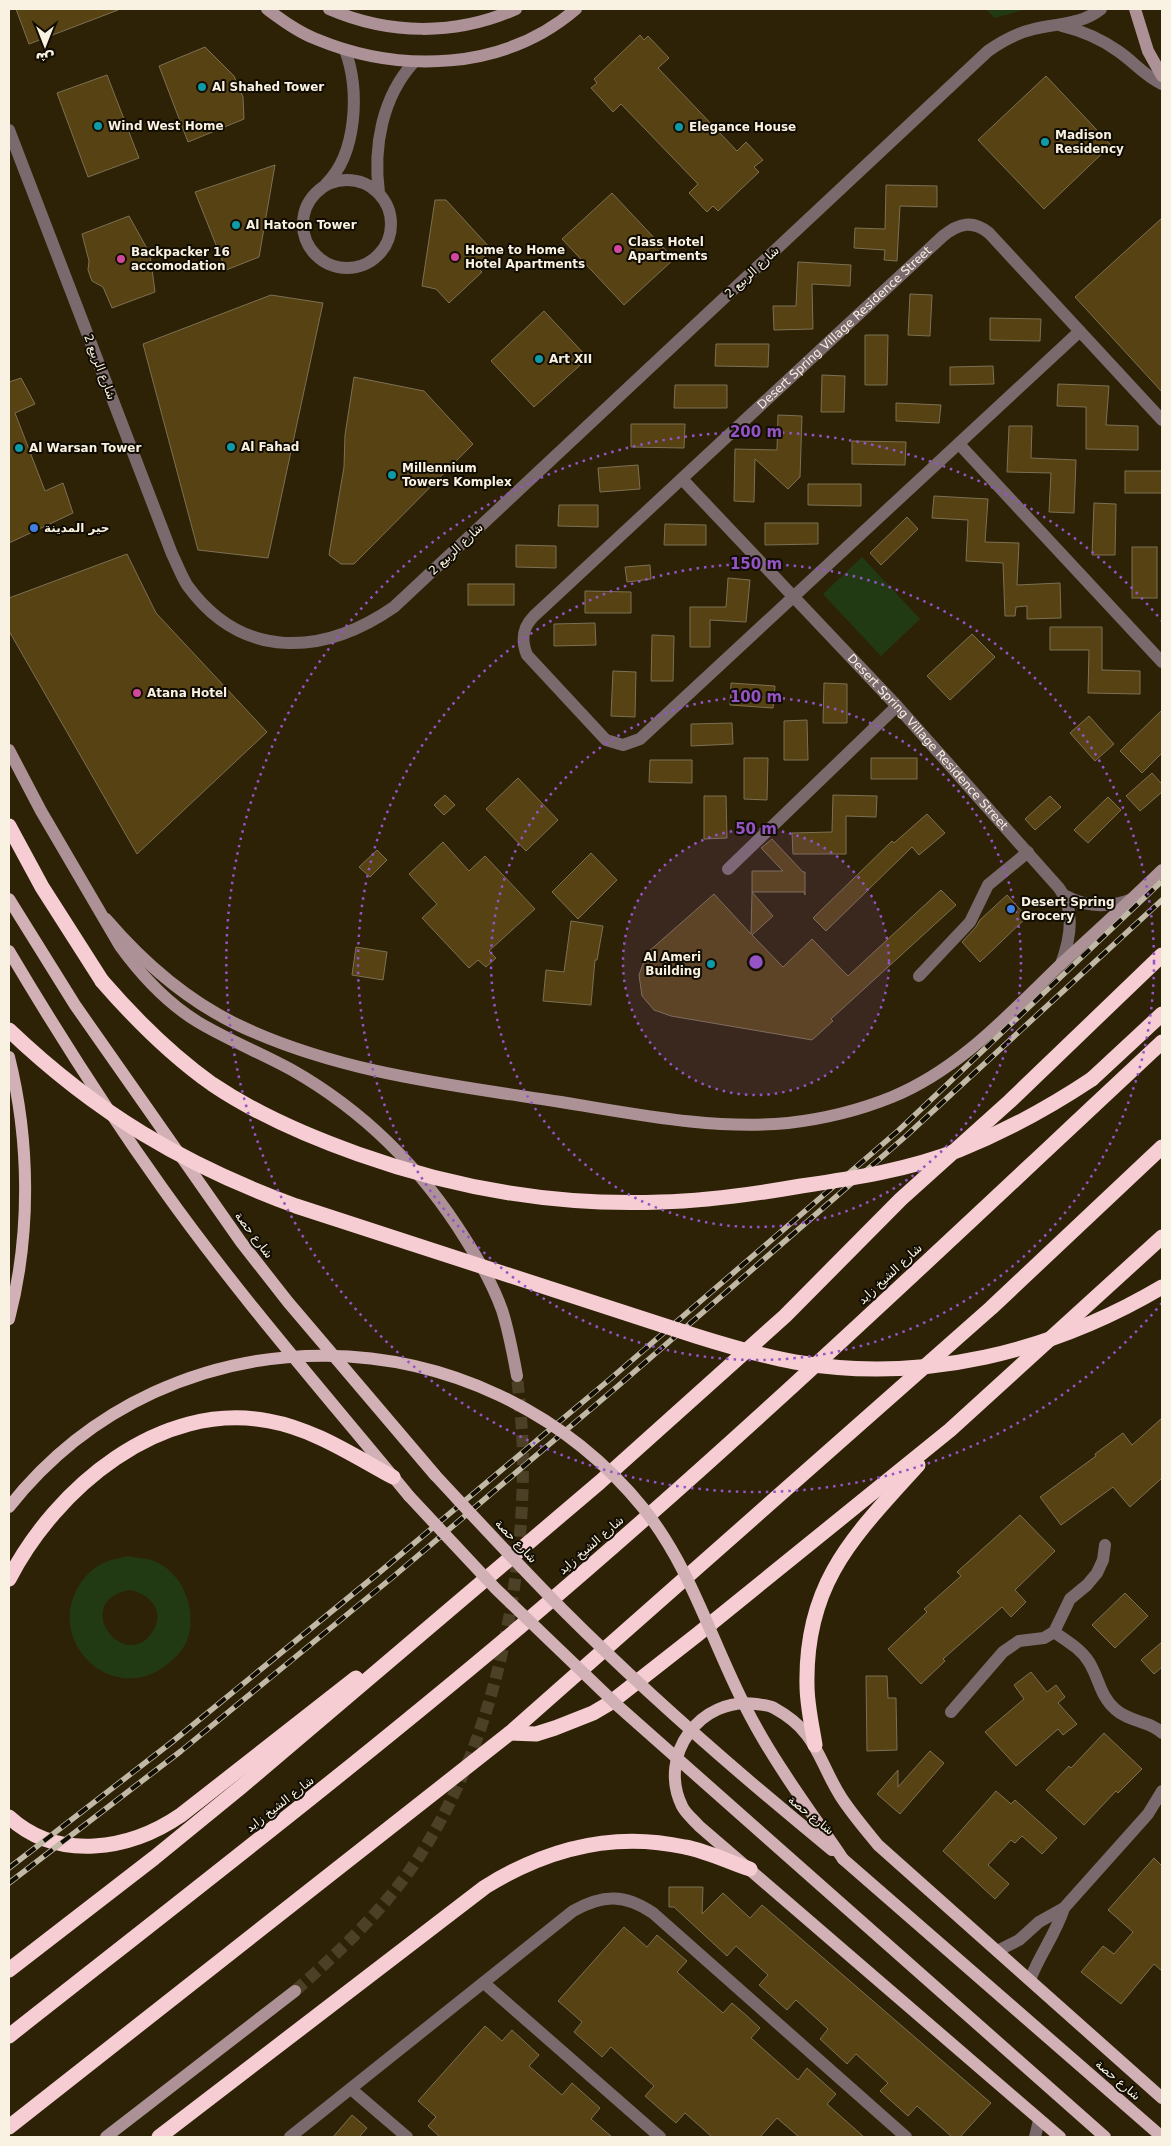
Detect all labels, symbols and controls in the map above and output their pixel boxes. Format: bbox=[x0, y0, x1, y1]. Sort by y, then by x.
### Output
north arrow bbox=[20, 20, 70, 70]
text: ش bbox=[35, 50, 55, 66]
place label: Al Shahed Tower bbox=[212, 80, 324, 94]
marker: Al Shahed Tower bbox=[196, 81, 208, 93]
place label: Wind West Home bbox=[108, 119, 224, 133]
marker: Wind West Home bbox=[92, 120, 104, 132]
place label: Elegance House bbox=[689, 120, 796, 134]
marker: Elegance House bbox=[673, 121, 685, 133]
place label: Madison Residency bbox=[1055, 128, 1124, 156]
marker: Madison Residency bbox=[1039, 136, 1051, 148]
place label: Al Hatoon Tower bbox=[246, 218, 357, 232]
marker: Al Hatoon Tower bbox=[230, 219, 242, 231]
place label: Class Hotel Apartments bbox=[628, 235, 708, 263]
place label: Home to Home Hotel Apartments bbox=[465, 243, 585, 271]
marker: Class Hotel Apartments bbox=[612, 243, 624, 255]
street label: شارع الربيع 2 bbox=[722, 243, 783, 301]
street label: Desert Spring Village Residence Street bbox=[755, 243, 934, 412]
place label: Backpacker 16 accomodation bbox=[131, 245, 230, 273]
marker: Home to Home Hotel Apartments bbox=[449, 251, 461, 263]
marker: Backpacker 16 accomodation bbox=[115, 253, 127, 265]
street label: شارع الربيع 2 bbox=[80, 332, 119, 402]
place label: Art XII bbox=[549, 352, 592, 366]
marker: Art XII bbox=[533, 353, 545, 365]
text: 200 m bbox=[730, 423, 782, 441]
place label: Al Fahad bbox=[241, 440, 299, 454]
place label: Al Warsan Tower bbox=[29, 441, 141, 455]
marker: Al Fahad bbox=[225, 441, 237, 453]
marker: Al Warsan Tower bbox=[13, 442, 25, 454]
place label: Millennium Towers Komplex bbox=[402, 461, 512, 489]
marker: Millennium Towers Komplex bbox=[386, 469, 398, 481]
street label: شارع الربيع 2 bbox=[426, 520, 487, 578]
place label: حير المدينة bbox=[44, 521, 109, 535]
marker: حير المدينة bbox=[28, 522, 40, 534]
text: 150 m bbox=[730, 555, 782, 573]
street label: Desert Spring Village Residence Street bbox=[845, 651, 1011, 833]
place label: Atana Hotel bbox=[147, 686, 227, 700]
marker: Atana Hotel bbox=[131, 687, 143, 699]
text: 100 m bbox=[730, 688, 782, 706]
text: 50 m bbox=[735, 820, 777, 838]
place label: Desert Spring Grocery bbox=[1021, 895, 1115, 923]
marker: Desert Spring Grocery bbox=[1005, 903, 1017, 915]
place label: Al Ameri Building bbox=[643, 950, 701, 978]
centre of rings bbox=[747, 953, 765, 971]
marker: Al Ameri Building bbox=[705, 958, 717, 970]
street label: شارع حصة bbox=[231, 1209, 276, 1262]
street label: شارع الشيخ زايد bbox=[855, 1241, 925, 1308]
street label: شارع الشيخ زايد bbox=[555, 1513, 627, 1578]
street label: شارع حصة bbox=[491, 1516, 540, 1566]
street label: شارع الشيخ زايد bbox=[243, 1773, 317, 1836]
street label: شارع حصة bbox=[785, 1792, 837, 1838]
street label: شارع حصة bbox=[1092, 2057, 1143, 2104]

